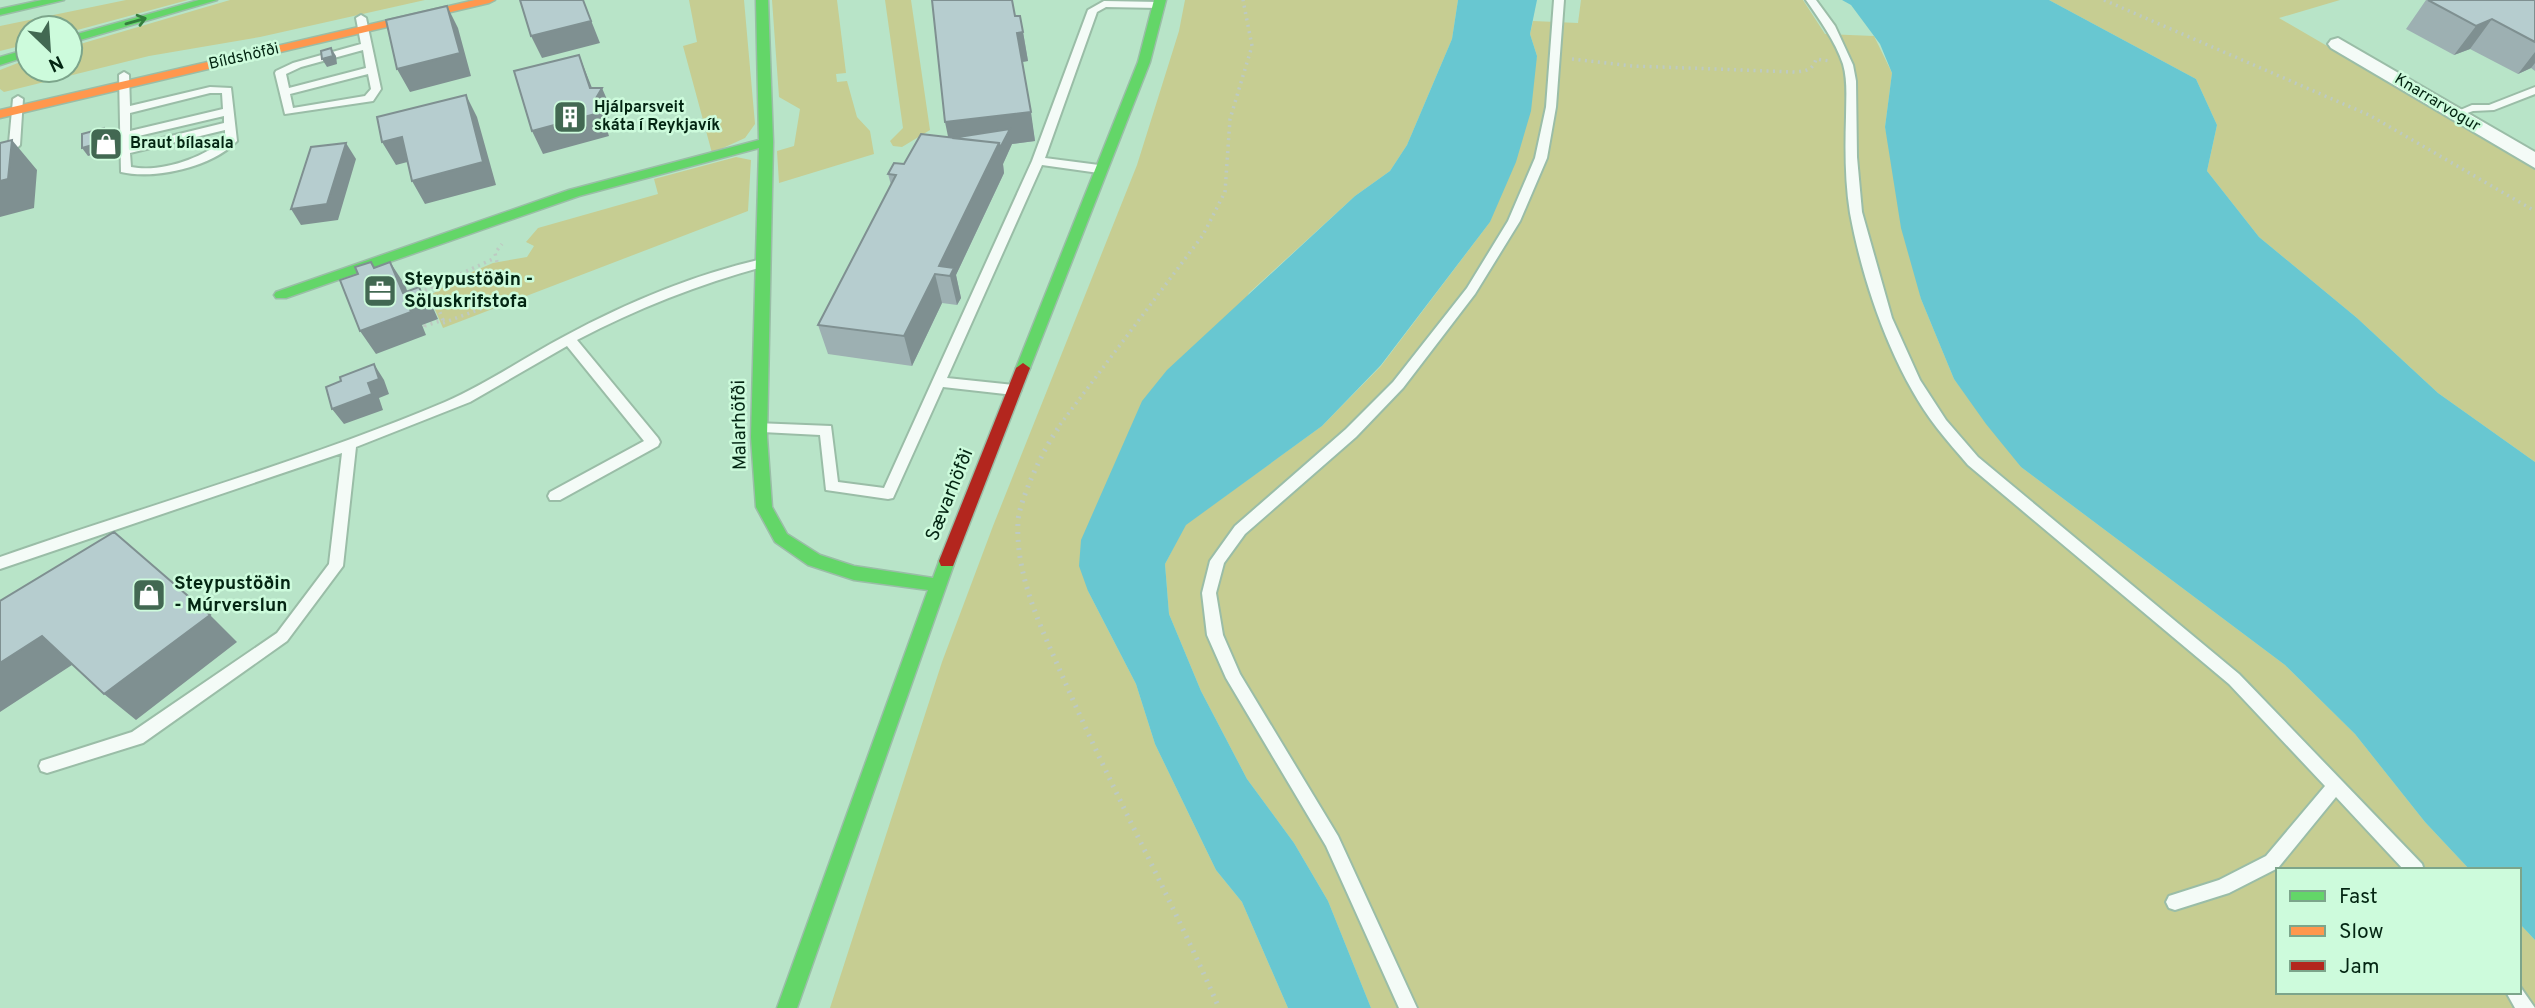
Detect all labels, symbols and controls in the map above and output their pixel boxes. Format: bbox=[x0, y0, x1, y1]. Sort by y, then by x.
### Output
north arrow bbox=[14, 14, 84, 84]
one-way arrow bbox=[124, 14, 146, 27]
street label: Bíldshöfði bbox=[207, 39, 281, 75]
text: N bbox=[44, 49, 67, 76]
street label: Knarrarvogur bbox=[2390, 69, 2484, 137]
building icon: Hjálparsveit skáta í Reykjavík bbox=[551, 98, 589, 136]
place label: Hjálparsveit skáta í Reykjavík bbox=[594, 98, 720, 136]
shop icon: Braut bílasala bbox=[87, 125, 125, 163]
place label: Braut bílasala bbox=[130, 134, 234, 154]
place label: Steypustöðin - Söluskrifstofa bbox=[404, 268, 534, 314]
office icon: Steypustöðin - Söluskrifstofa bbox=[361, 272, 399, 310]
street label: Malarhöfði bbox=[727, 380, 753, 470]
street label: Sævarhöfði bbox=[921, 445, 979, 545]
place label: Steypustöðin - Múrverslun bbox=[174, 572, 291, 618]
shop icon: Steypustöðin - Múrverslun bbox=[130, 576, 168, 614]
legend bbox=[2276, 868, 2521, 994]
text: Fast bbox=[2339, 884, 2378, 911]
text: Slow bbox=[2339, 919, 2384, 946]
text: Jam bbox=[2339, 954, 2380, 981]

